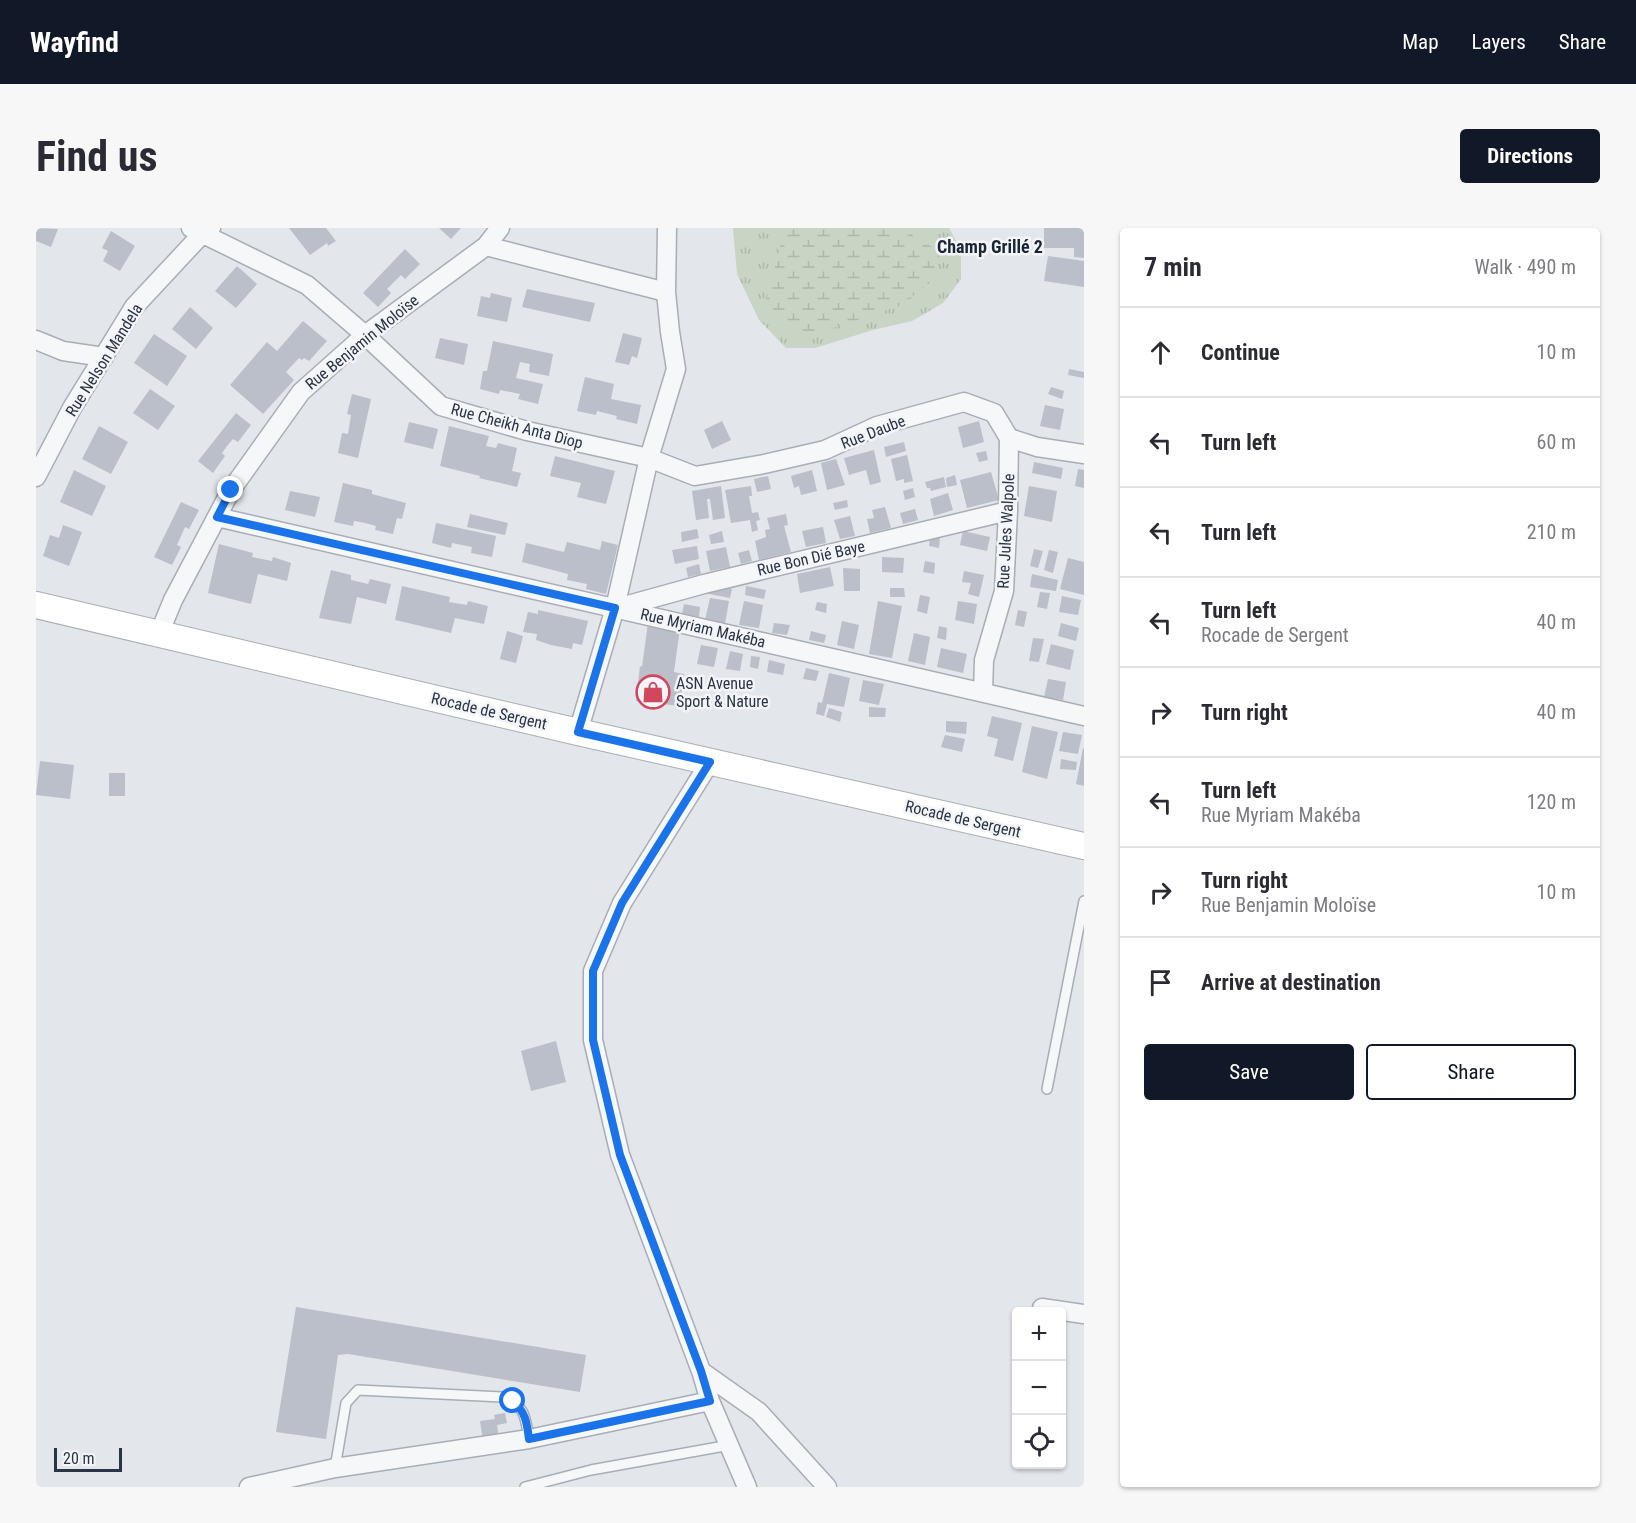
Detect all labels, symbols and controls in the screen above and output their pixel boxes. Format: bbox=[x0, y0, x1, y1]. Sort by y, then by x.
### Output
text: Wayfind bbox=[30, 26, 119, 59]
text: Map bbox=[1402, 30, 1439, 54]
text: Layers bbox=[1472, 30, 1526, 54]
text: Share bbox=[1559, 30, 1606, 54]
button: Directions bbox=[1460, 129, 1600, 183]
text: Find us bbox=[36, 132, 157, 181]
district label: Champ Grillé 2 bbox=[937, 236, 1043, 257]
text: 7 min bbox=[1144, 252, 1202, 282]
text: Walk · 490 m bbox=[1475, 255, 1576, 279]
street label: Rue Benjamin Moloïse bbox=[302, 291, 422, 393]
street label: Rue Nelson Mandela bbox=[62, 300, 146, 420]
icon: ahead bbox=[1144, 336, 1177, 369]
text: Continue bbox=[1201, 340, 1280, 365]
text: 10 m bbox=[1537, 340, 1576, 364]
street label: Rue Cheikh Anta Diop bbox=[449, 399, 585, 453]
street label: Rue Daube bbox=[838, 411, 908, 453]
icon: left bbox=[1144, 426, 1177, 459]
text: Turn left bbox=[1201, 430, 1276, 455]
text: 60 m bbox=[1537, 430, 1576, 454]
street label: Rue Jules Walpole bbox=[993, 473, 1019, 589]
route end bbox=[217, 476, 243, 502]
icon: left bbox=[1144, 516, 1177, 549]
text: Turn left bbox=[1201, 520, 1276, 545]
text: 210 m bbox=[1527, 520, 1576, 544]
street label: Rue Bon Dié Baye bbox=[755, 536, 867, 580]
text: Turn left bbox=[1201, 598, 1276, 623]
street label: Rue Myriam Makéba bbox=[639, 604, 767, 652]
icon: left bbox=[1144, 606, 1177, 639]
text: 40 m bbox=[1537, 610, 1576, 634]
text: Rocade de Sergent bbox=[1201, 623, 1349, 647]
shop icon: ASN Avenue Sport & Nature bbox=[635, 674, 671, 710]
place label: ASN Avenue Sport & Nature bbox=[676, 674, 769, 711]
street label: Rocade de Sergent bbox=[429, 688, 549, 734]
icon: right bbox=[1144, 696, 1177, 729]
text: Turn right bbox=[1201, 700, 1288, 725]
text: 40 m bbox=[1537, 700, 1576, 724]
text: Turn left bbox=[1201, 778, 1276, 803]
icon: left bbox=[1144, 786, 1177, 819]
text: 120 m bbox=[1527, 790, 1576, 814]
street label: Rocade de Sergent bbox=[903, 796, 1023, 842]
text: Rue Myriam Makéba bbox=[1201, 803, 1361, 827]
text: Turn right bbox=[1201, 868, 1288, 893]
icon: right bbox=[1144, 876, 1177, 909]
text: 10 m bbox=[1537, 880, 1576, 904]
text: Rue Benjamin Moloïse bbox=[1201, 893, 1376, 917]
icon: arrive bbox=[1144, 966, 1177, 999]
text: Arrive at destination bbox=[1201, 970, 1381, 995]
button: Save bbox=[1144, 1044, 1354, 1100]
button: Share bbox=[1366, 1044, 1576, 1100]
map controls bbox=[1012, 1307, 1066, 1469]
button: + bbox=[1012, 1307, 1066, 1361]
button: − bbox=[1012, 1361, 1066, 1415]
route start bbox=[499, 1387, 525, 1413]
button: locate bbox=[1012, 1415, 1066, 1469]
scale bar bbox=[54, 1445, 122, 1472]
text: 20 m bbox=[63, 1449, 95, 1468]

